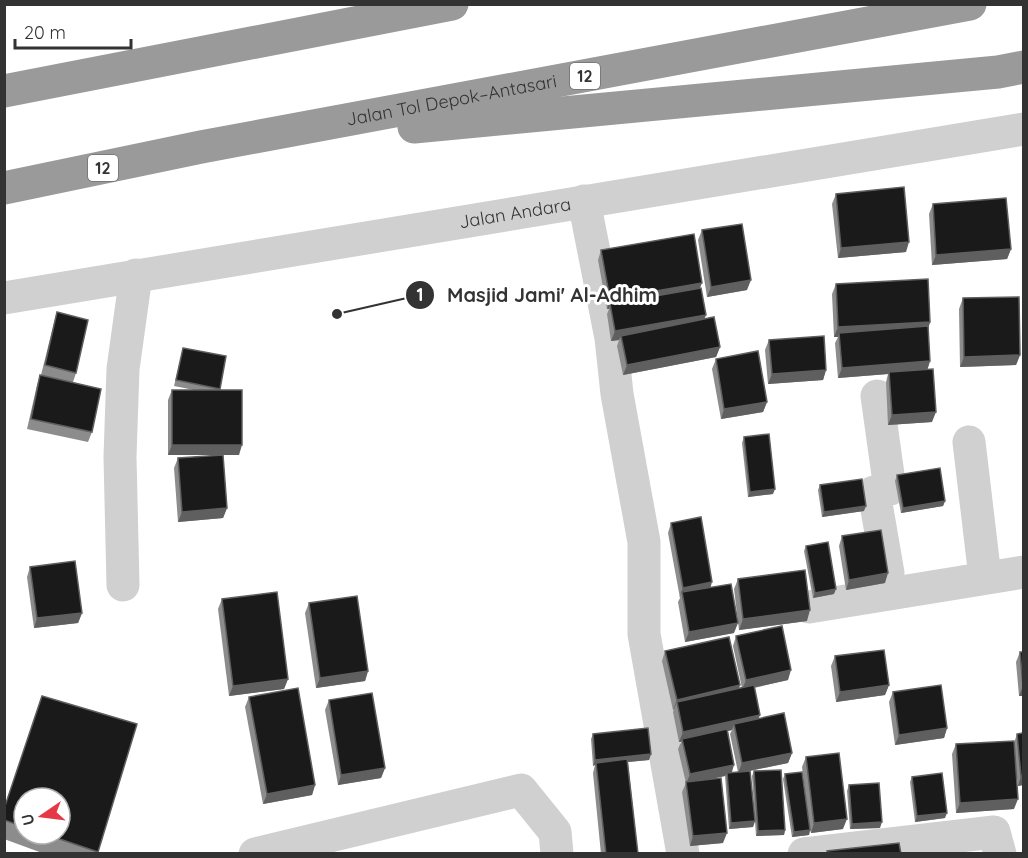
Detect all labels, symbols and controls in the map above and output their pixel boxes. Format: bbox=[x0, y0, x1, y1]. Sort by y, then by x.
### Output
scale bar bbox=[15, 12, 130, 50]
text: 20 m bbox=[24, 21, 66, 44]
road number: 12 bbox=[570, 63, 600, 89]
street label: Jalan Tol Depok–Antasari bbox=[344, 69, 558, 131]
road number: 12 bbox=[88, 155, 118, 181]
street label: Jalan Andara bbox=[457, 192, 573, 233]
callout: Masjid Jami' Al-Adhim bbox=[405, 276, 669, 314]
text: Masjid Jami' Al-Adhim bbox=[447, 282, 657, 307]
text: 1 bbox=[416, 283, 424, 306]
north arrow bbox=[12, 786, 72, 846]
text: U bbox=[16, 812, 39, 828]

